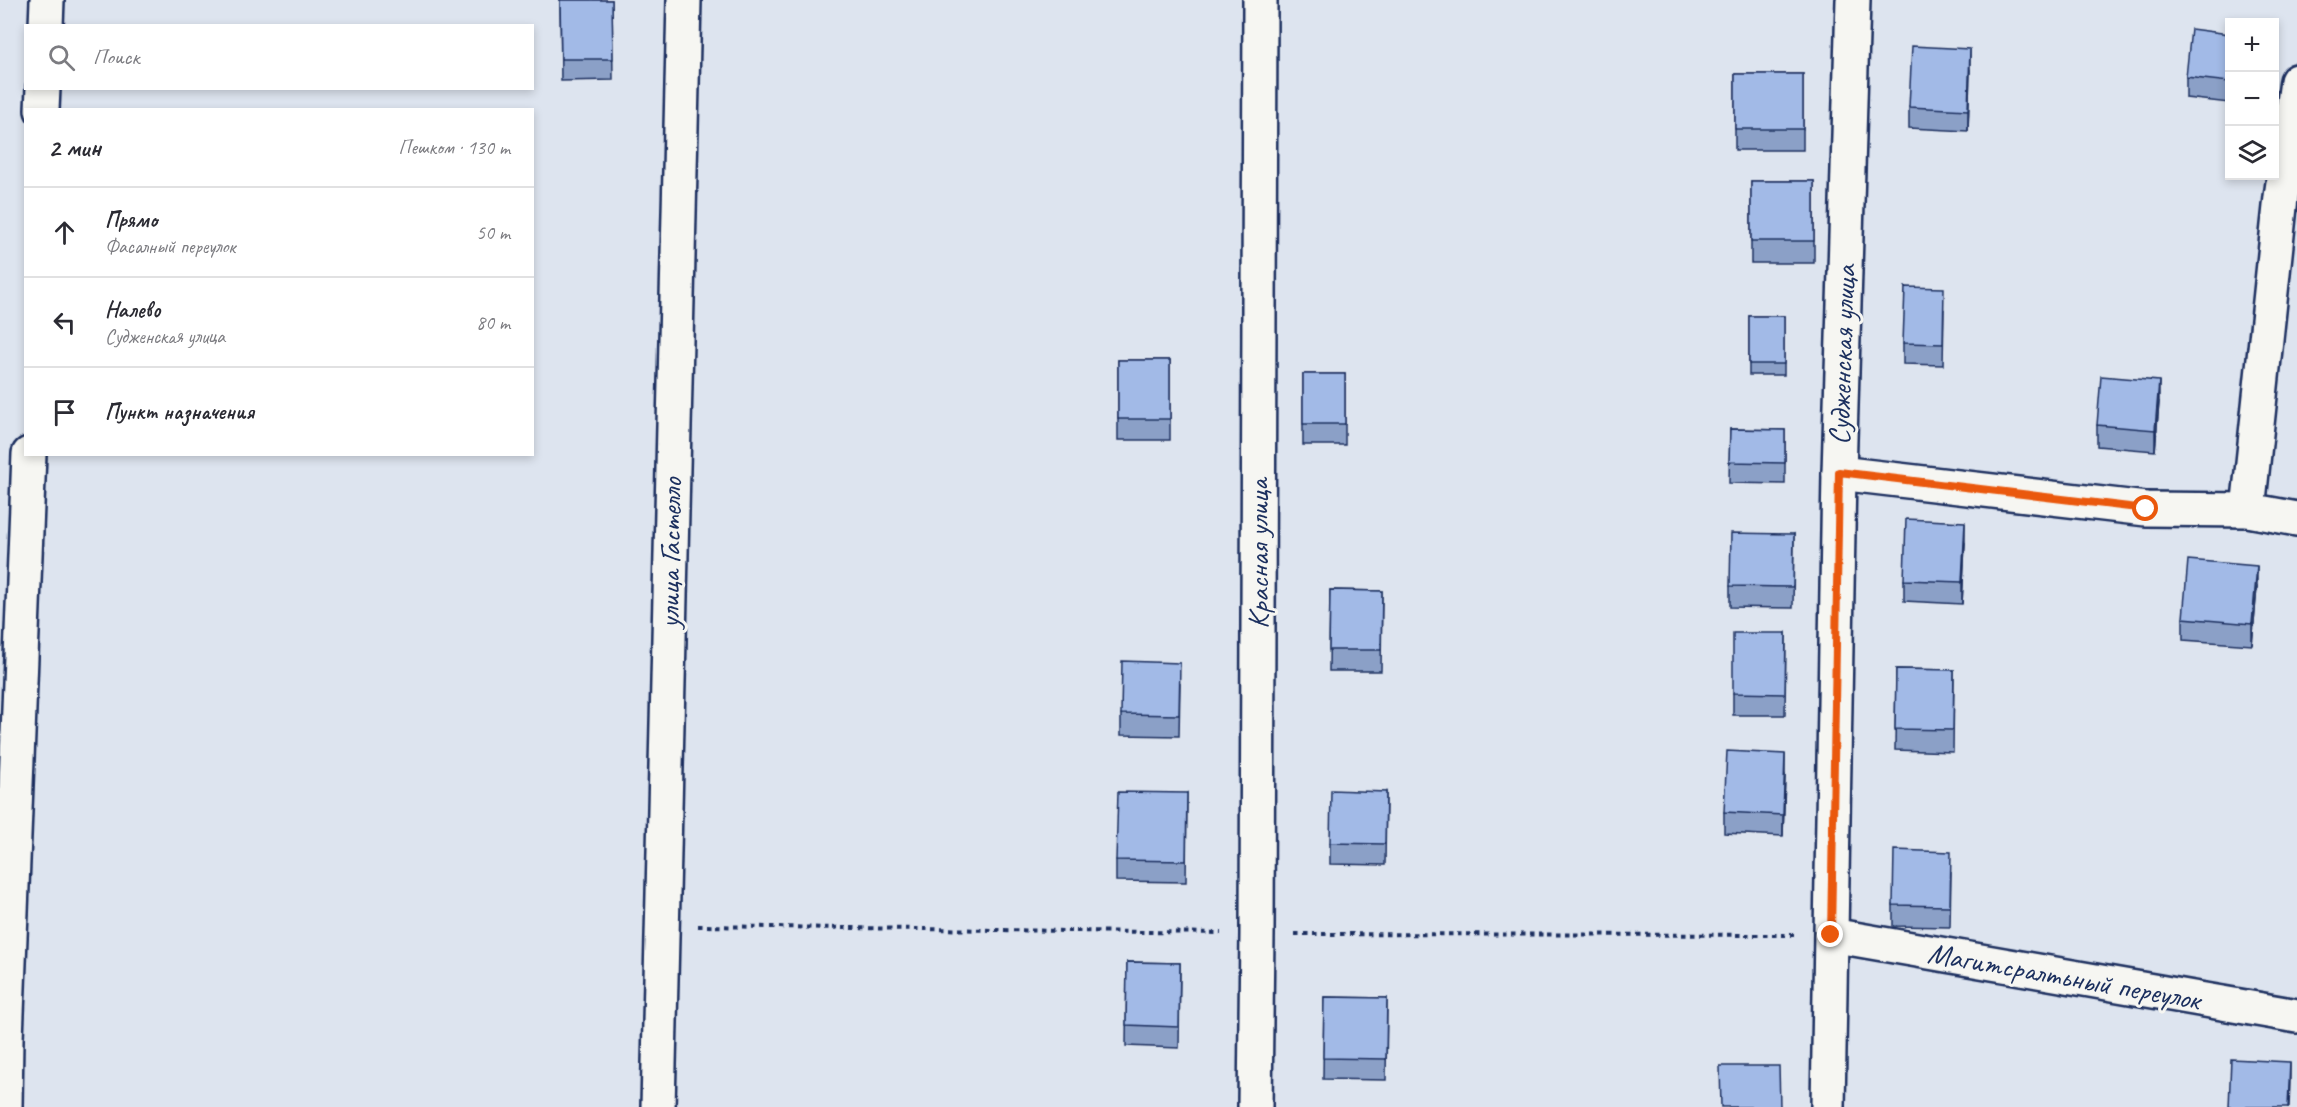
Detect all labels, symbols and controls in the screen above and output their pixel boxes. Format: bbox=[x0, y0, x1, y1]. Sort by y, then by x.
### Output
map controls bbox=[2225, 18, 2279, 180]
button: + bbox=[2225, 18, 2279, 72]
search box bbox=[24, 24, 534, 90]
icon: search bbox=[45, 41, 78, 74]
text: Поиск bbox=[93, 43, 139, 71]
button: − bbox=[2225, 72, 2279, 126]
button: layers bbox=[2225, 126, 2279, 180]
text: 2 мин bbox=[48, 131, 101, 164]
text: Пешком · 130 m bbox=[398, 135, 510, 160]
text: Прямо bbox=[105, 206, 157, 234]
icon: ahead bbox=[48, 216, 81, 249]
text: 50 m bbox=[476, 220, 510, 245]
text: Фасалный переулок bbox=[105, 234, 235, 259]
street label: Судженская улица bbox=[1820, 262, 1864, 446]
text: Налево bbox=[105, 296, 161, 324]
icon: left bbox=[48, 306, 81, 339]
text: 80 m bbox=[476, 310, 510, 335]
text: Судженская улица bbox=[105, 324, 225, 349]
icon: arrive bbox=[48, 396, 81, 429]
text: Пункт назначения bbox=[105, 398, 254, 426]
street label: улица Гастелло bbox=[650, 476, 690, 631]
street label: Красная улица bbox=[1239, 476, 1277, 629]
route start bbox=[2132, 495, 2158, 521]
route end bbox=[1817, 921, 1843, 947]
street label: Магитсралтьный переулок bbox=[1925, 933, 2206, 1019]

